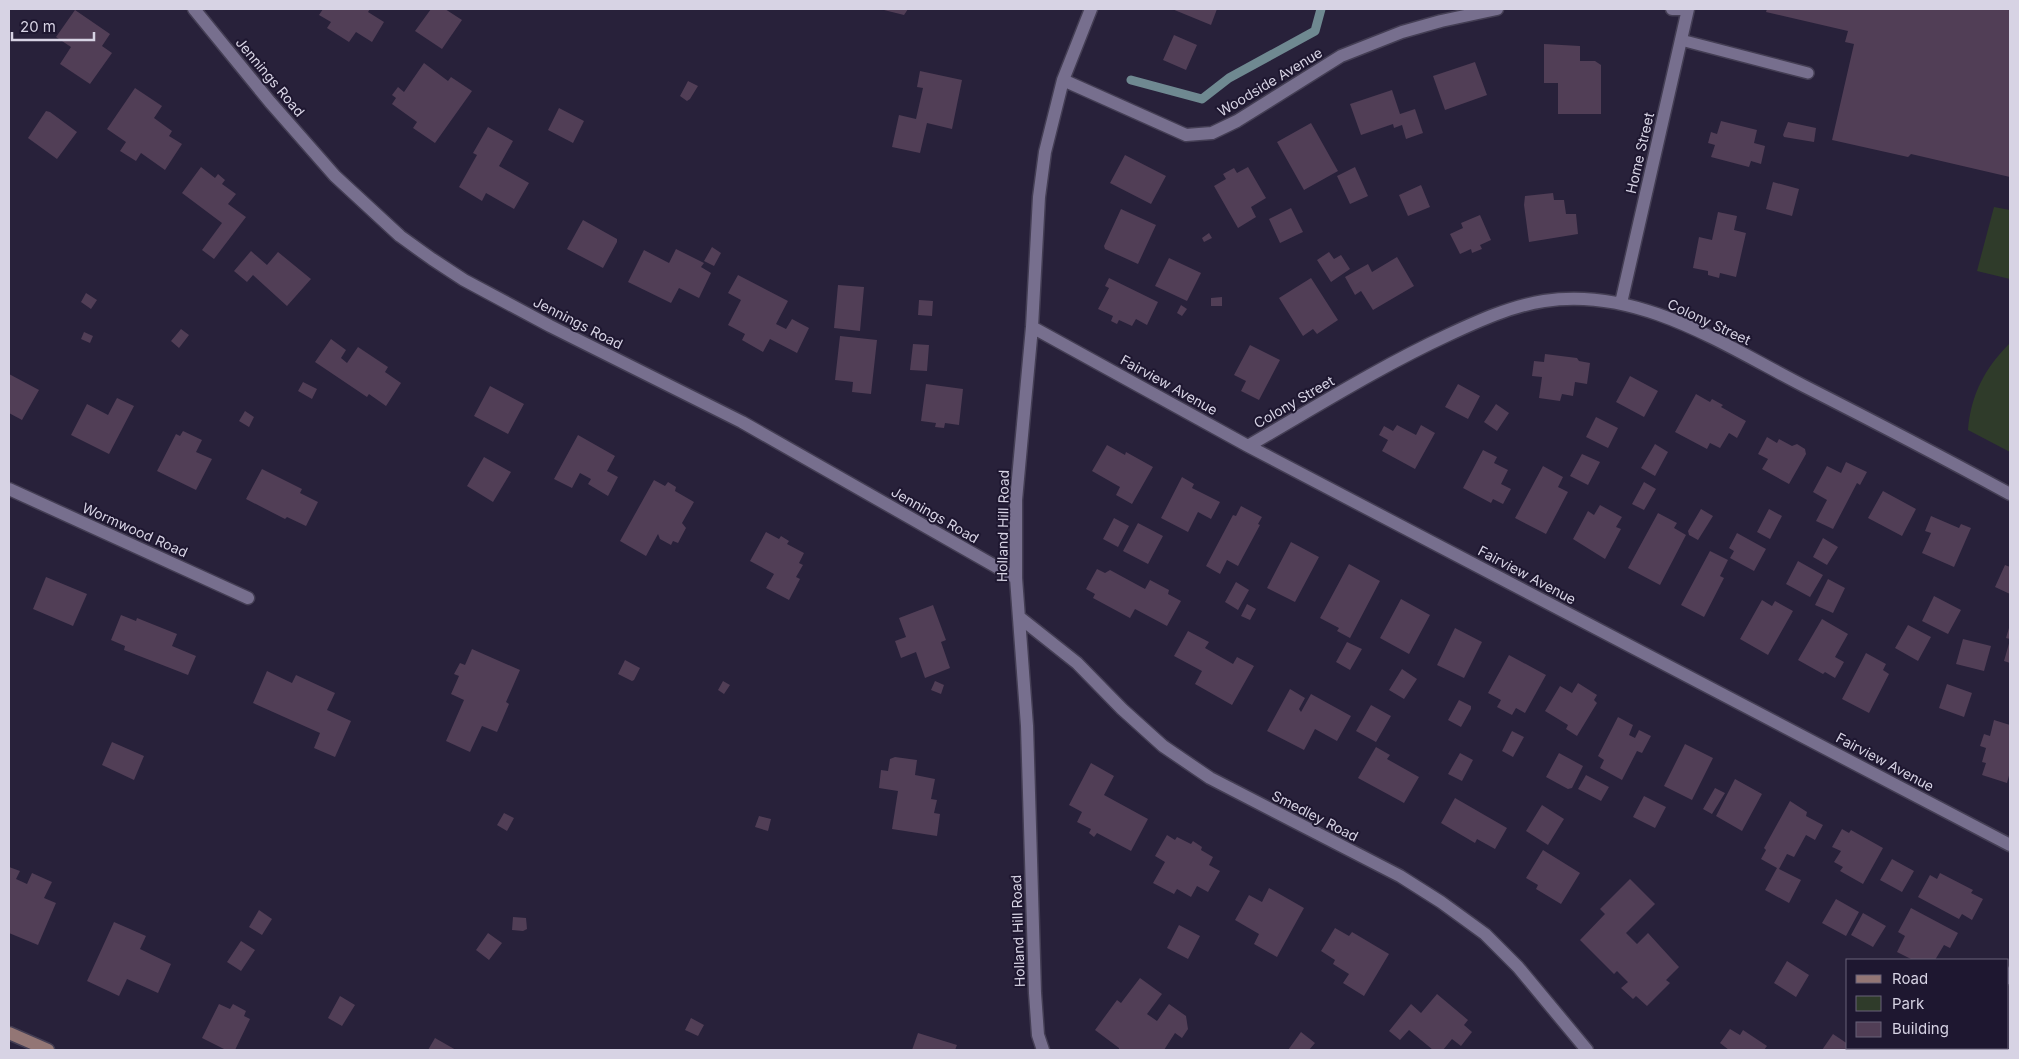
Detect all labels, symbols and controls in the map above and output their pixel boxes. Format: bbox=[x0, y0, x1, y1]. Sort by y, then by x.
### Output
scale bar bbox=[12, 10, 95, 42]
text: 20 m bbox=[20, 17, 56, 36]
street label: Jennings Road bbox=[232, 34, 308, 120]
street label: Woodside Avenue bbox=[1214, 44, 1325, 120]
street label: Home Street bbox=[1622, 110, 1657, 195]
street label: Jennings Road bbox=[531, 293, 626, 352]
street label: Colony Street bbox=[1665, 295, 1754, 348]
street label: Fairview Avenue bbox=[1118, 351, 1221, 418]
street label: Colony Street bbox=[1251, 372, 1337, 431]
street label: Holland Hill Road bbox=[993, 470, 1012, 582]
street label: Jennings Road bbox=[889, 483, 982, 546]
street label: Wormwood Road bbox=[80, 499, 191, 560]
street label: Fairview Avenue bbox=[1475, 542, 1579, 608]
street label: Fairview Avenue bbox=[1833, 729, 1937, 795]
street label: Smedley Road bbox=[1269, 786, 1361, 845]
street label: Holland Hill Road bbox=[1007, 874, 1028, 988]
legend bbox=[1846, 959, 2009, 1049]
text: Road bbox=[1892, 969, 1928, 988]
text: Park bbox=[1892, 994, 1925, 1013]
text: Building bbox=[1892, 1019, 1949, 1038]

